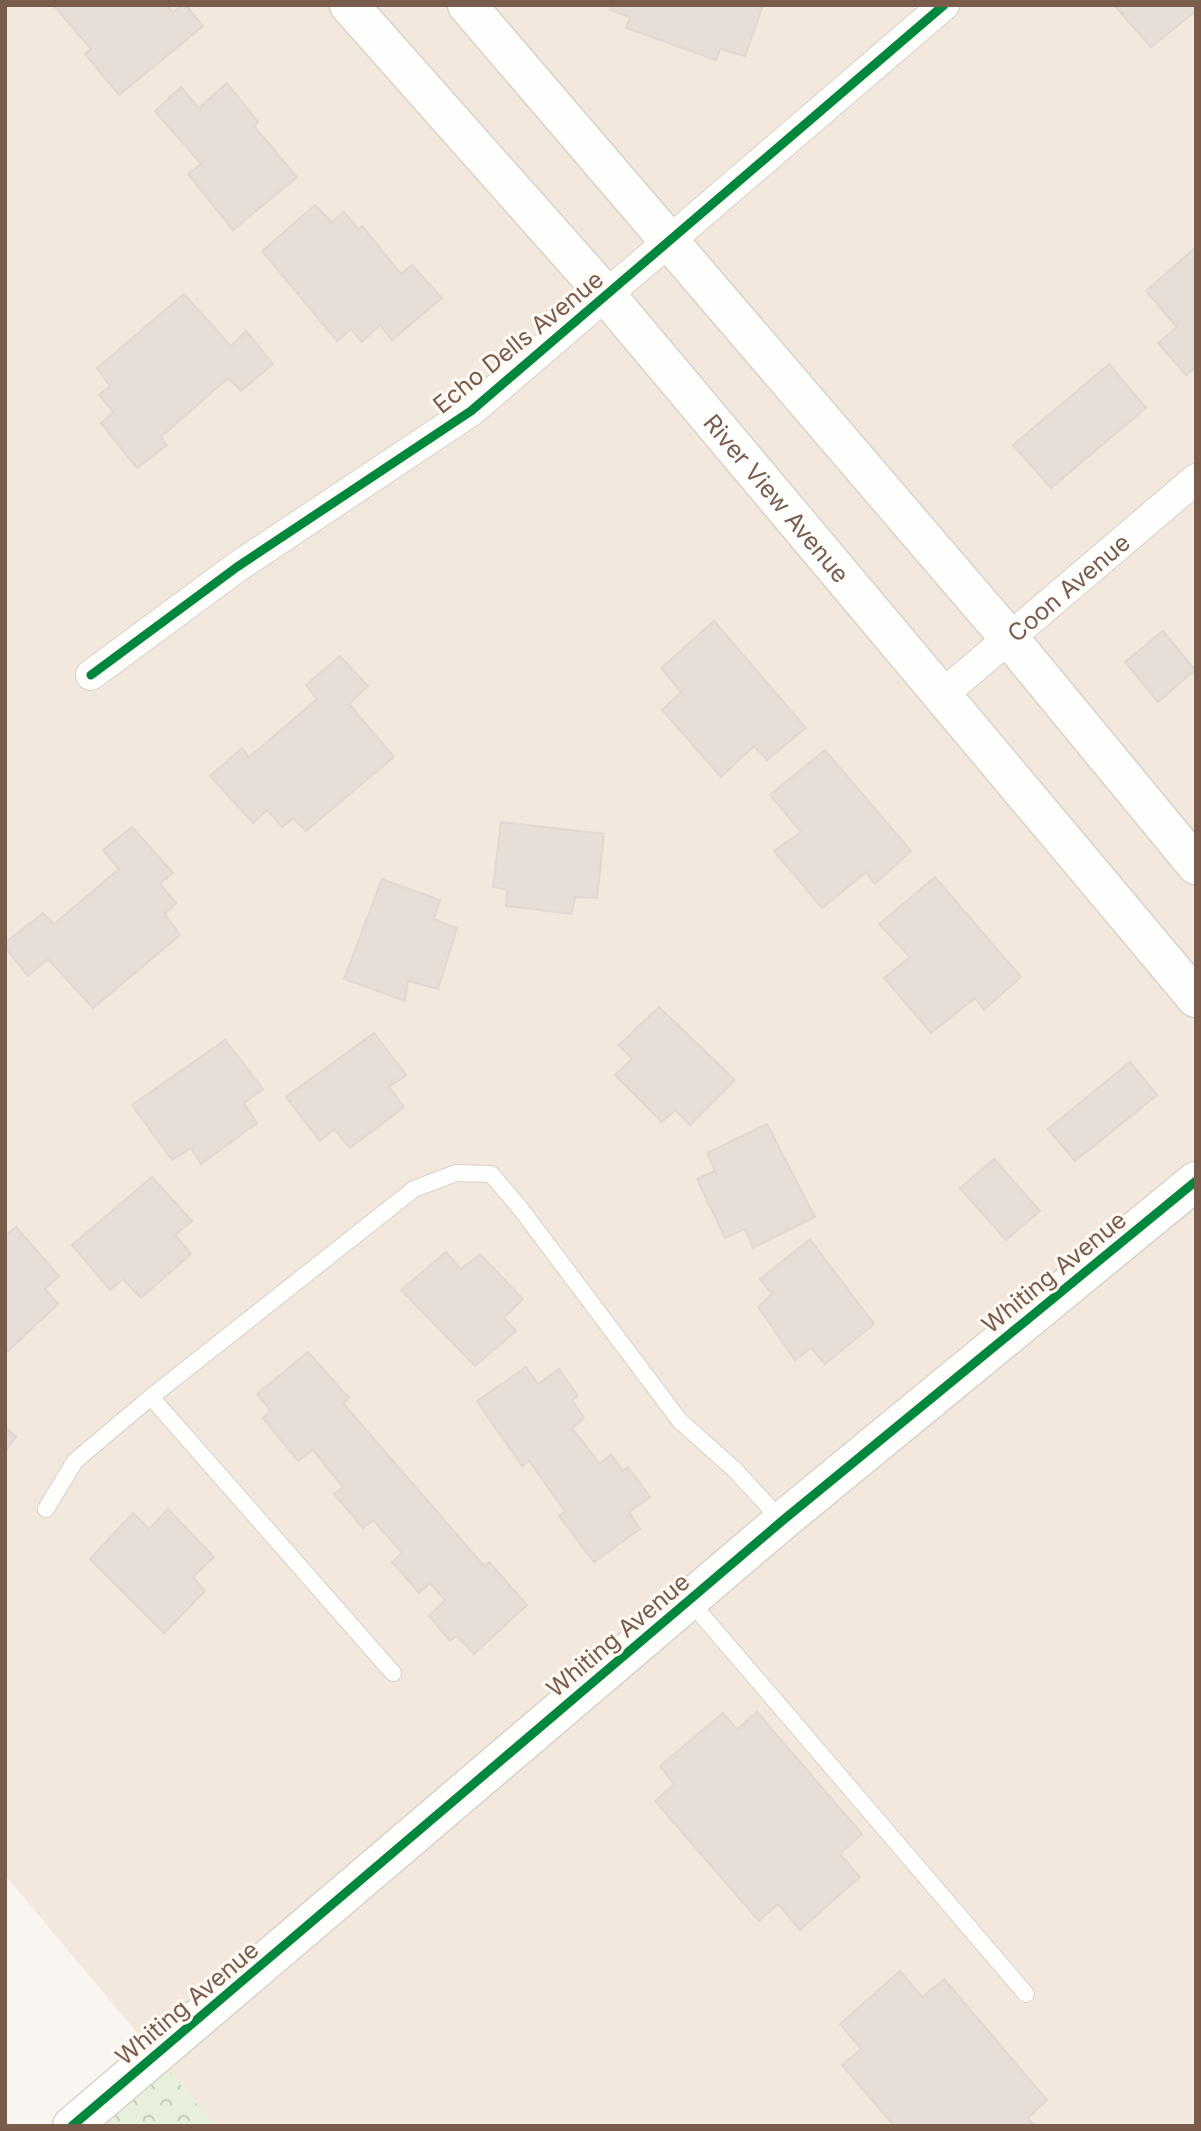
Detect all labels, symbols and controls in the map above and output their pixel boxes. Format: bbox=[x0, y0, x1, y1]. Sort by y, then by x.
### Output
street label: Echo Dells Avenue bbox=[427, 265, 609, 419]
street label: River View Avenue bbox=[698, 408, 856, 588]
street label: Coon Avenue bbox=[1001, 527, 1136, 648]
street label: Whiting Avenue bbox=[976, 1205, 1132, 1339]
street label: Whiting Avenue bbox=[541, 1567, 695, 1703]
street label: Whiting Avenue bbox=[110, 1935, 264, 2071]

